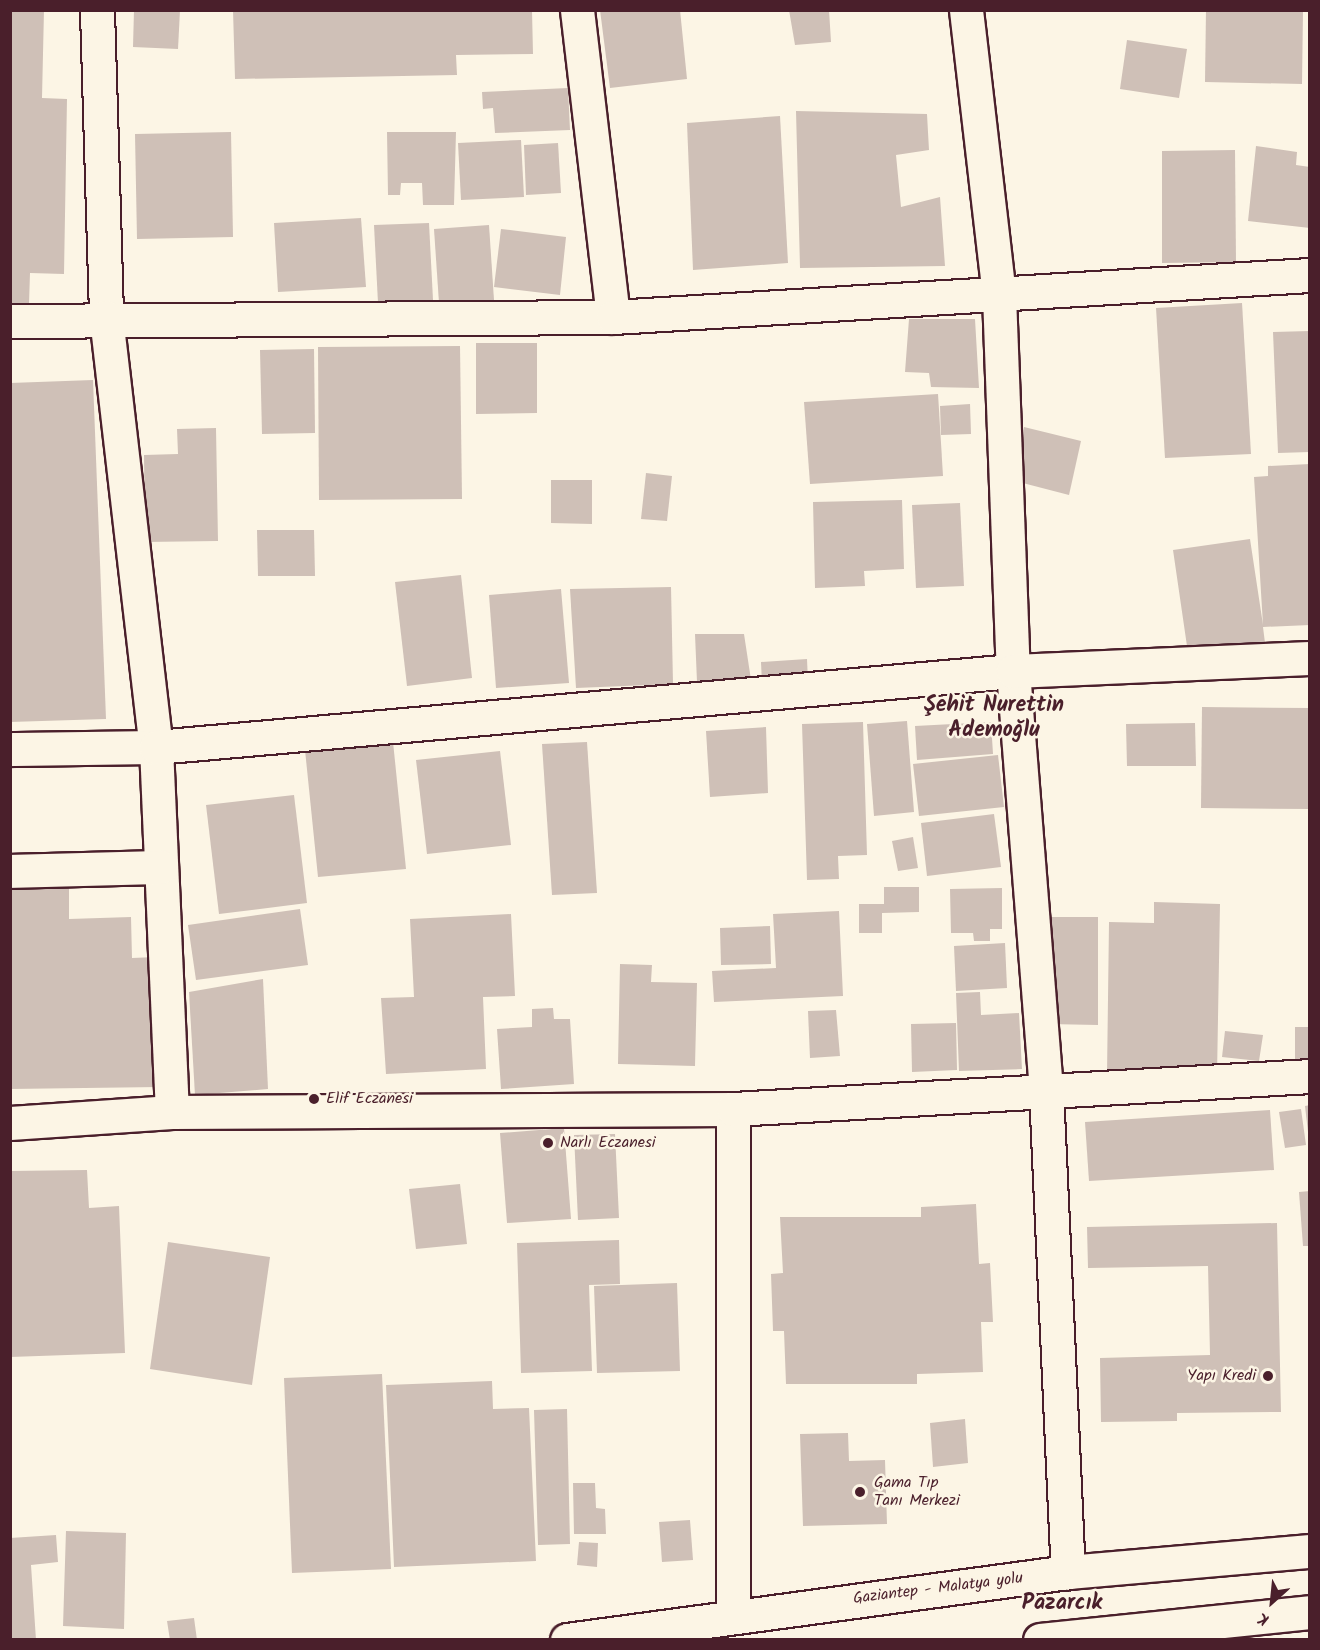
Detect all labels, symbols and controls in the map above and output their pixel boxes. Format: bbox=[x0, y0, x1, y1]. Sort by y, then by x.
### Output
district label: Şehit Nurettin Ademoğlu bbox=[924, 692, 1064, 744]
place label: Elif Eczanesi bbox=[326, 1089, 413, 1109]
marker: Elif Eczanesi bbox=[307, 1092, 321, 1106]
place label: Narlı Eczanesi bbox=[560, 1133, 656, 1153]
marker: Narlı Eczanesi bbox=[541, 1136, 555, 1150]
place label: Yapı Kredi bbox=[1187, 1366, 1256, 1386]
marker: Yapı Kredi bbox=[1261, 1369, 1275, 1383]
place label: Gama Tıp Tanı Merkezi bbox=[874, 1473, 960, 1511]
marker: Gama Tıp Tanı Merkezi bbox=[851, 1483, 869, 1501]
street label: Gaziantep - Malatya yolu bbox=[852, 1569, 1024, 1609]
north arrow bbox=[1242, 1572, 1302, 1632]
district label: Pazarcık bbox=[1022, 1591, 1102, 1617]
text: K bbox=[1254, 1605, 1274, 1632]

